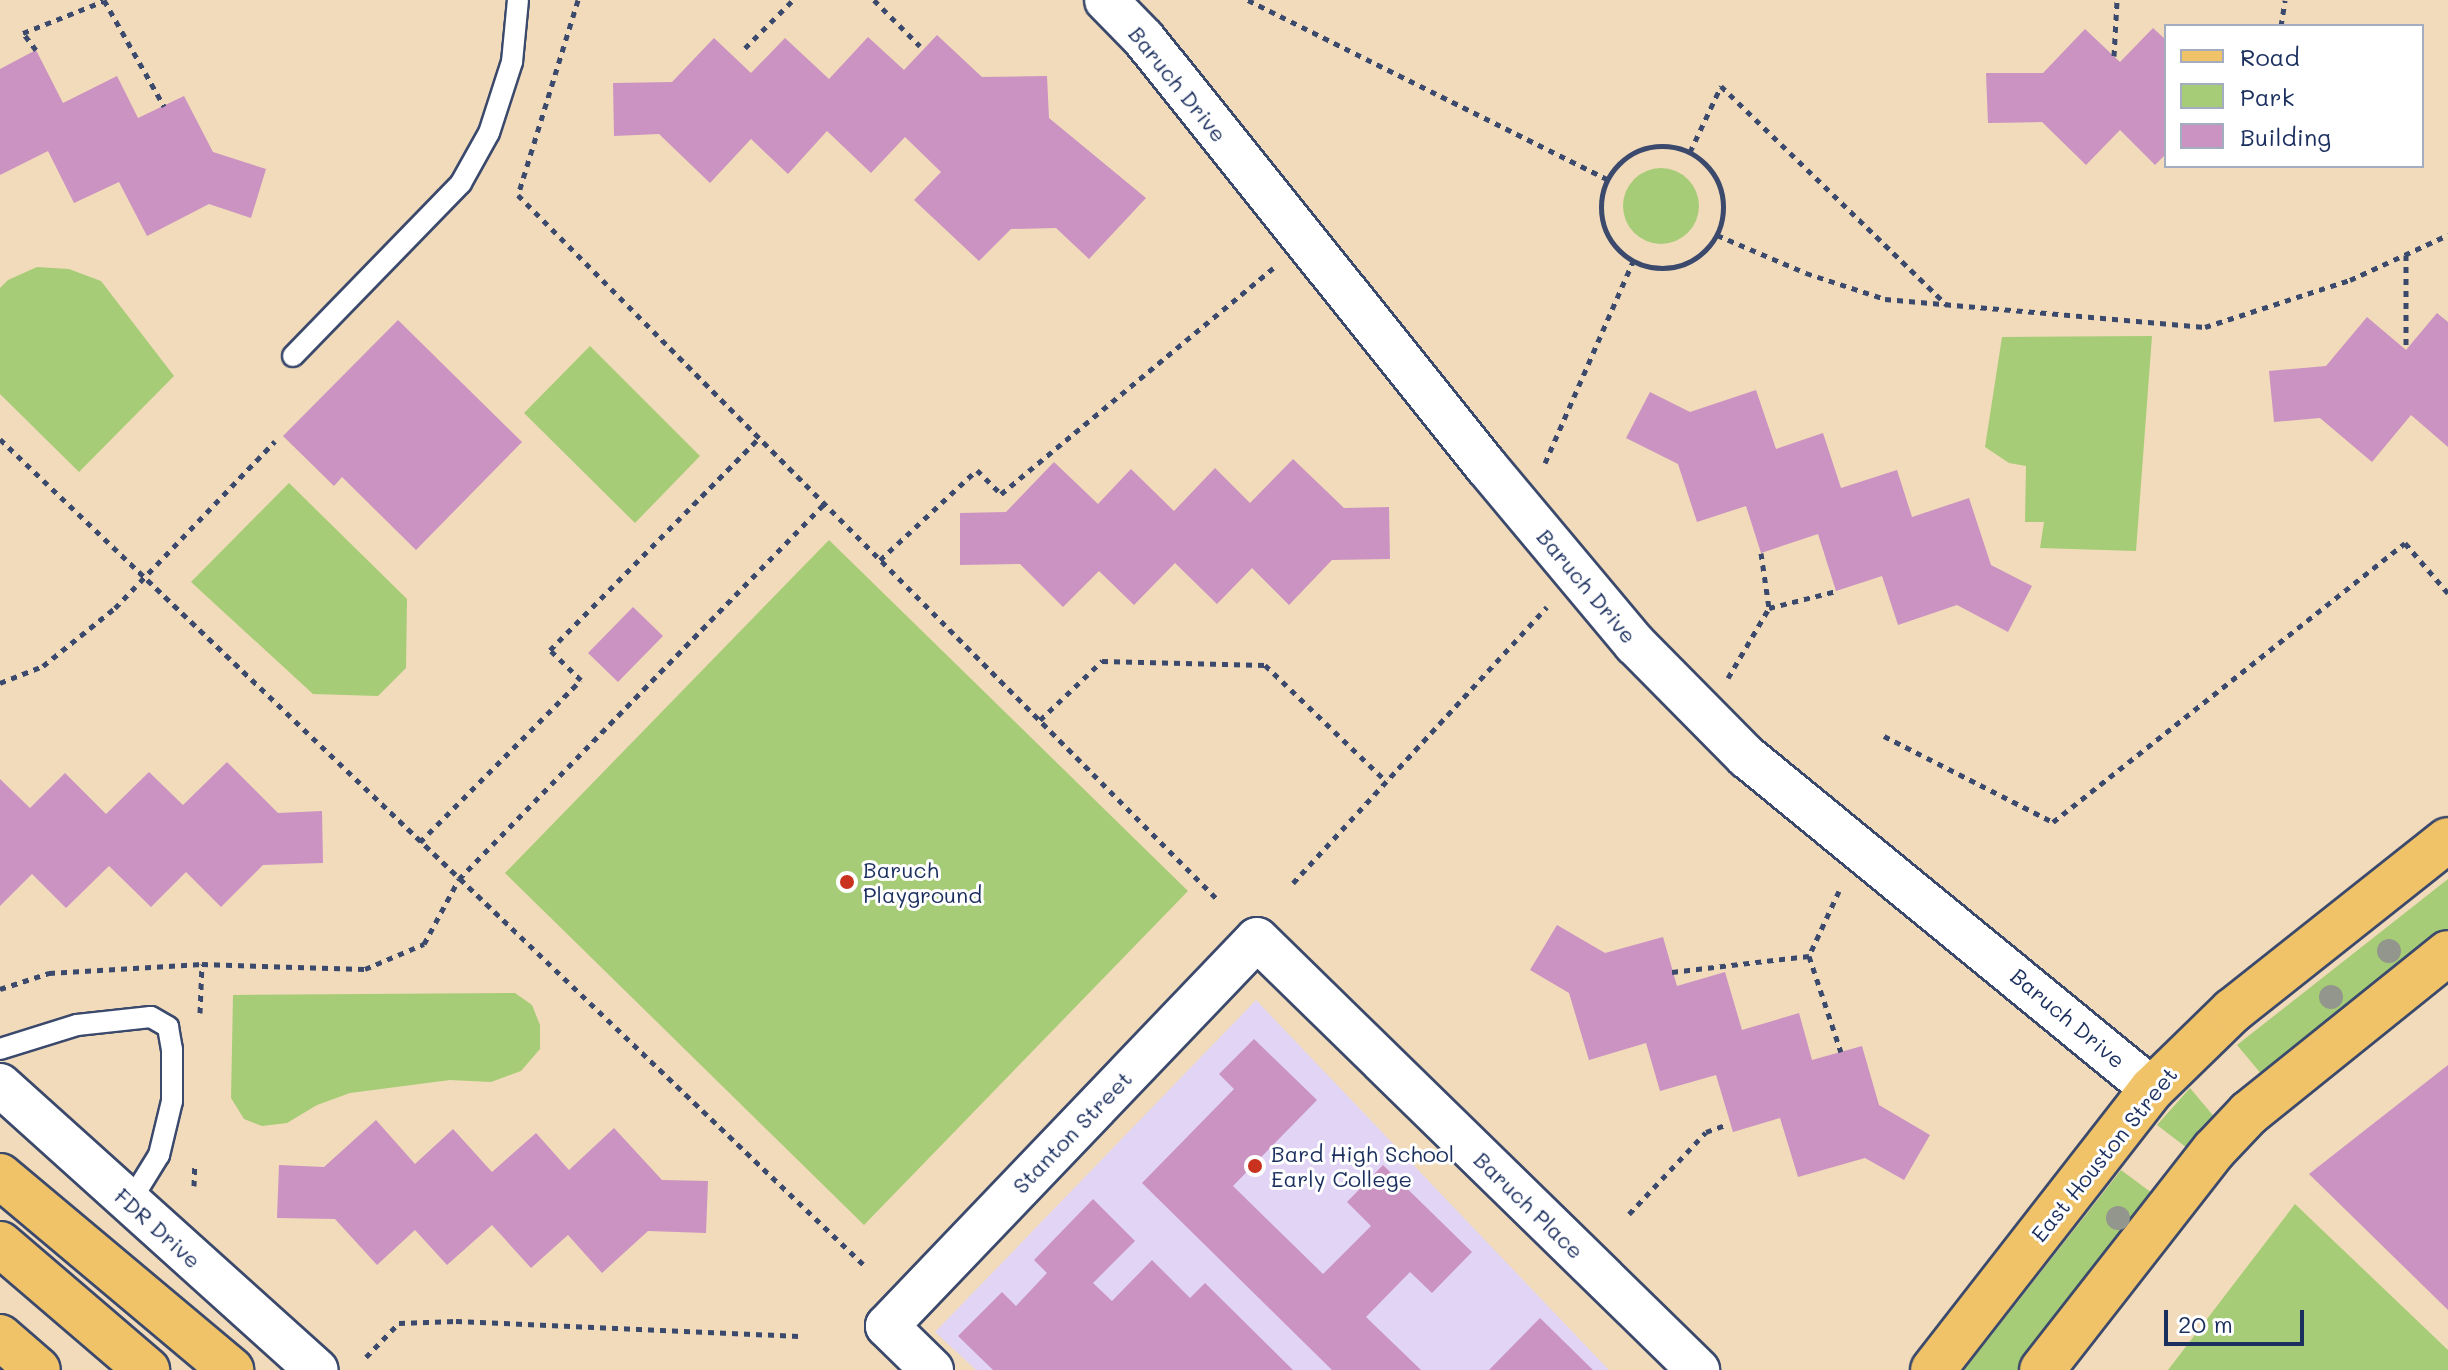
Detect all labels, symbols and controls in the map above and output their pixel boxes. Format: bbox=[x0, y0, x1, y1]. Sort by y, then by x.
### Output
street label: Baruch Drive bbox=[1123, 21, 1233, 147]
legend bbox=[2164, 24, 2424, 168]
text: Road bbox=[2240, 41, 2300, 72]
text: Park bbox=[2240, 81, 2294, 112]
text: Building bbox=[2240, 121, 2331, 152]
street label: Baruch Drive bbox=[1532, 524, 1642, 648]
place label: Baruch Playground bbox=[863, 856, 982, 908]
marker: Baruch Playground bbox=[838, 873, 856, 891]
street label: Baruch Drive bbox=[2006, 963, 2130, 1073]
street label: East Houston Street bbox=[2025, 1061, 2183, 1247]
street label: Stanton Street bbox=[1007, 1065, 1137, 1199]
place label: Bard High School Early College bbox=[1271, 1140, 1454, 1192]
street label: Baruch Place bbox=[1469, 1146, 1589, 1264]
marker: Bard High School Early College bbox=[1246, 1157, 1264, 1175]
street label: FDR Drive bbox=[110, 1182, 206, 1274]
scale bar bbox=[2168, 1294, 2308, 1344]
text: 20 m bbox=[2178, 1308, 2233, 1339]

